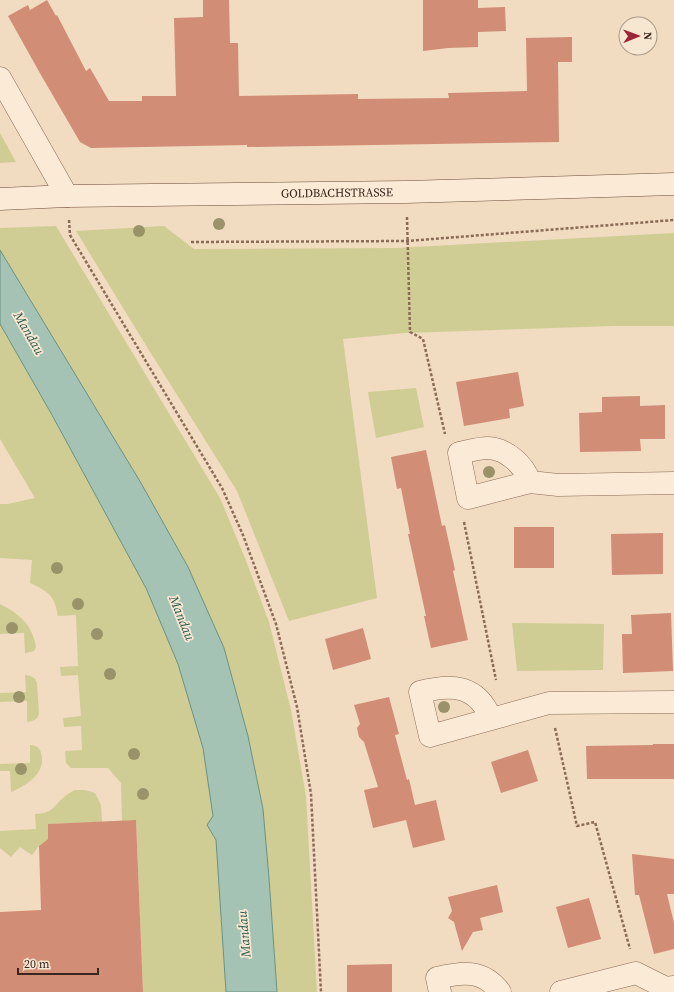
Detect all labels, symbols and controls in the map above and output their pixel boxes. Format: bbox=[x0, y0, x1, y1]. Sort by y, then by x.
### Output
north arrow bbox=[618, 16, 658, 56]
text: N bbox=[640, 32, 655, 40]
street label: GOLDBACHSTRASSE bbox=[281, 184, 393, 201]
water label: Mandau bbox=[9, 308, 48, 358]
water label: Mandau bbox=[165, 592, 199, 643]
water label: Mandau bbox=[233, 909, 255, 959]
scale bar bbox=[18, 950, 98, 976]
text: 20 m bbox=[24, 956, 50, 972]

